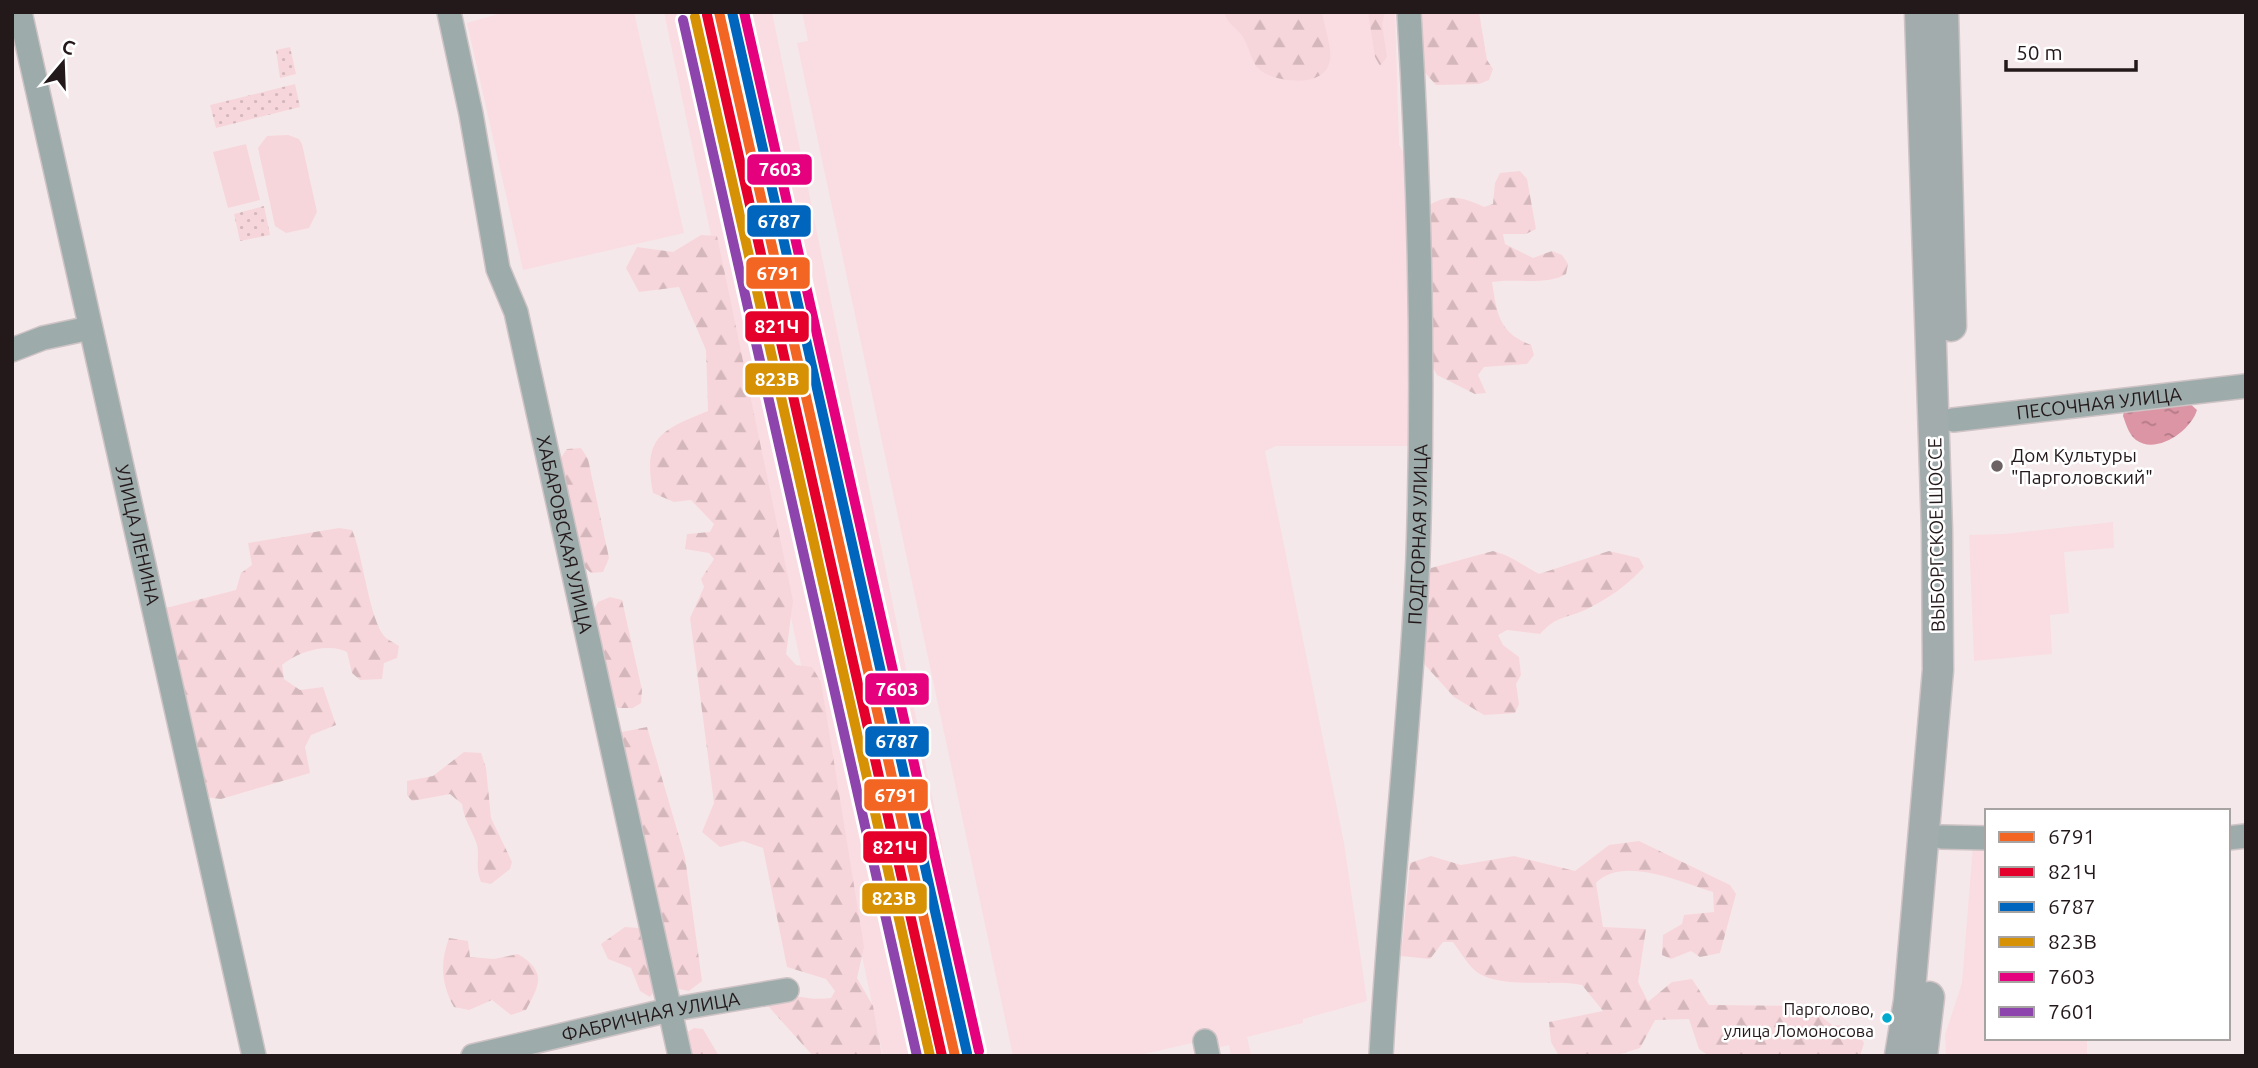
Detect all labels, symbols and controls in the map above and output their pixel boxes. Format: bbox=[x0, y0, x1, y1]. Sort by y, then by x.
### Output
north arrow bbox=[28, 28, 98, 98]
scale bar bbox=[2006, 28, 2136, 72]
text: С bbox=[59, 35, 78, 59]
text: 50 m bbox=[2016, 40, 2063, 64]
line badge: 7603 bbox=[746, 153, 813, 186]
text: 7603 bbox=[759, 158, 801, 180]
line badge: 6787 bbox=[746, 204, 812, 238]
text: 6787 bbox=[758, 210, 800, 232]
line badge: 6791 bbox=[745, 256, 811, 290]
text: 6791 bbox=[757, 262, 799, 284]
line badge: 821Ч bbox=[744, 310, 810, 343]
text: 821Ч bbox=[755, 315, 799, 337]
line badge: 823В bbox=[744, 362, 810, 396]
text: 823В bbox=[755, 368, 799, 390]
street label: ПЕСОЧНАЯ УЛИЦА bbox=[2015, 382, 2183, 424]
street label: ХАБАРОВСКАЯ УЛИЦА bbox=[533, 433, 598, 636]
street label: ВЫБОРГСКОЕ ШОССЕ bbox=[1923, 438, 1949, 632]
street label: ПОДГОРНАЯ УЛИЦА bbox=[1403, 443, 1431, 625]
place label: Дом Культуры "Парголовский" bbox=[2011, 444, 2153, 488]
marker: Дом Культуры "Парголовский" bbox=[1989, 458, 2005, 474]
street label: УЛИЦА ЛЕНИНА bbox=[111, 463, 165, 608]
line badge: 7603 bbox=[864, 672, 930, 706]
text: 7603 bbox=[876, 678, 918, 700]
line badge: 6787 bbox=[864, 725, 930, 758]
text: 6787 bbox=[876, 730, 918, 752]
line badge: 6791 bbox=[863, 778, 929, 812]
text: 6791 bbox=[875, 784, 917, 806]
legend bbox=[1985, 809, 2230, 1040]
text: 6791 bbox=[2048, 824, 2095, 848]
line badge: 821Ч bbox=[862, 830, 928, 864]
text: 821Ч bbox=[873, 836, 917, 858]
text: 821Ч bbox=[2048, 859, 2097, 883]
line badge: 823В bbox=[861, 882, 928, 915]
text: 823В bbox=[872, 887, 916, 909]
text: 6787 bbox=[2048, 894, 2095, 918]
text: 823В bbox=[2048, 929, 2097, 953]
text: 7603 bbox=[2048, 964, 2095, 988]
street label: ФАБРИЧНАЯ УЛИЦА bbox=[559, 987, 742, 1046]
place label: Парголово, улица Ломоносова bbox=[1724, 999, 1874, 1040]
text: 7601 bbox=[2048, 999, 2095, 1023]
marker: Парголово, улица Ломоносова bbox=[1880, 1011, 1894, 1025]

